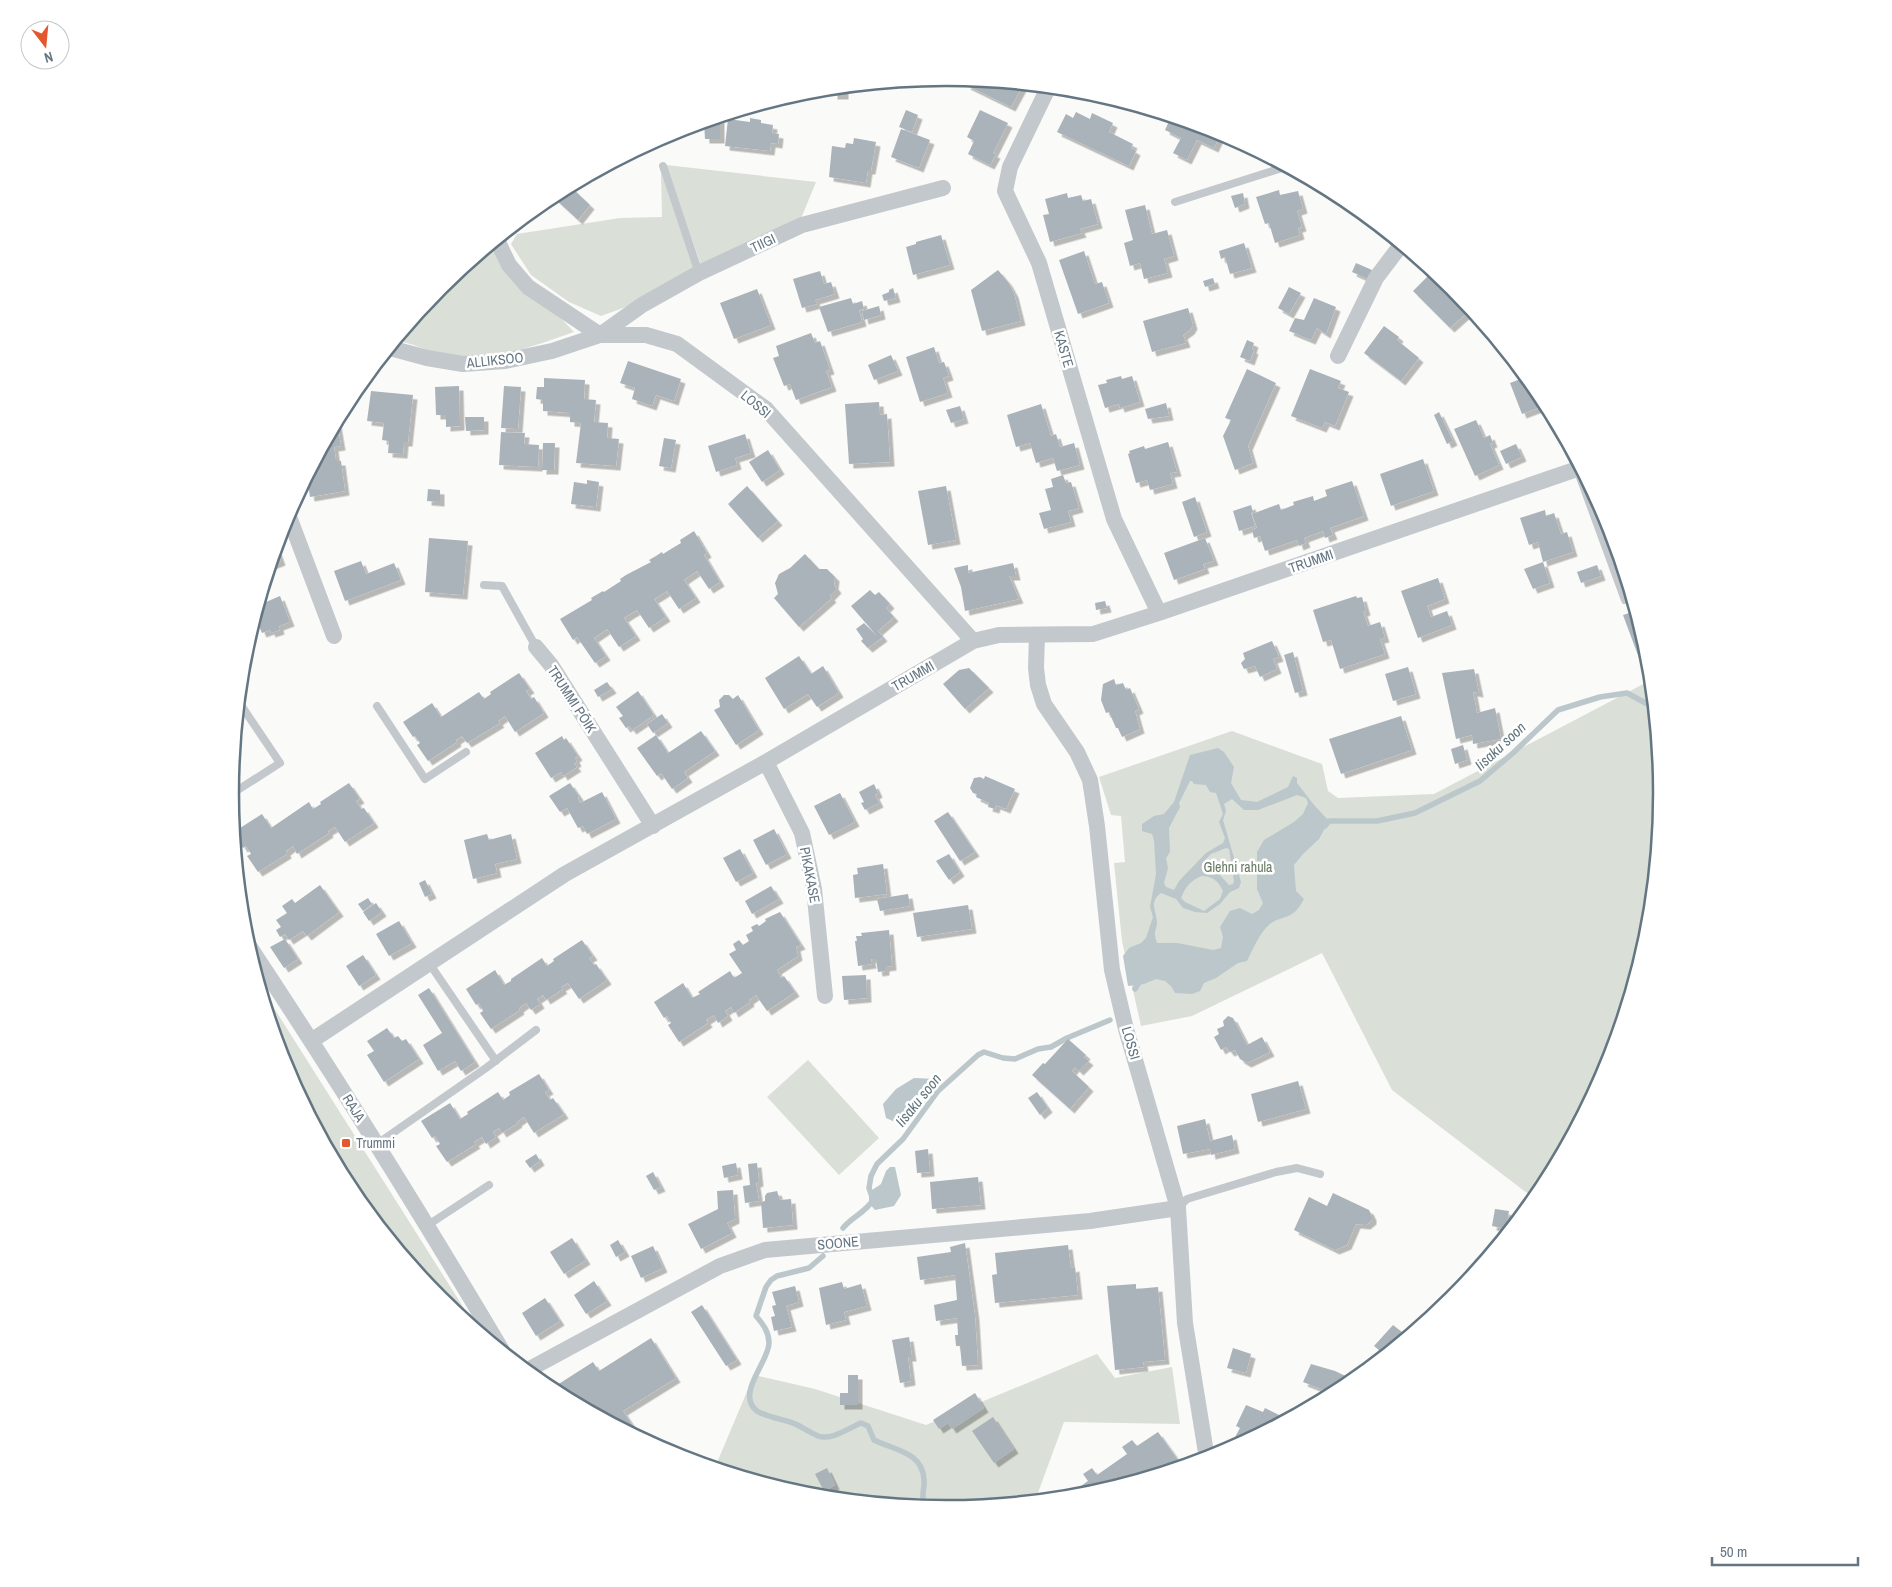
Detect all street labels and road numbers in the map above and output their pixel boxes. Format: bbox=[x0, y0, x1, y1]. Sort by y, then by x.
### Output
street label: TIIGI bbox=[748, 229, 778, 257]
street label: KASTE bbox=[1050, 328, 1078, 370]
street label: ALLIKSOO bbox=[465, 348, 524, 372]
street label: LOSSI bbox=[737, 386, 775, 422]
street label: TRUMMI bbox=[1286, 545, 1336, 577]
street label: TRUMMI bbox=[889, 657, 937, 695]
street label: TRUMMI PÕIK bbox=[544, 662, 601, 736]
street label: PIKAKASE bbox=[796, 845, 824, 905]
street label: LOSSI bbox=[1118, 1024, 1144, 1062]
street label: RAJA bbox=[339, 1091, 370, 1125]
street label: SOONE bbox=[817, 1232, 859, 1254]

